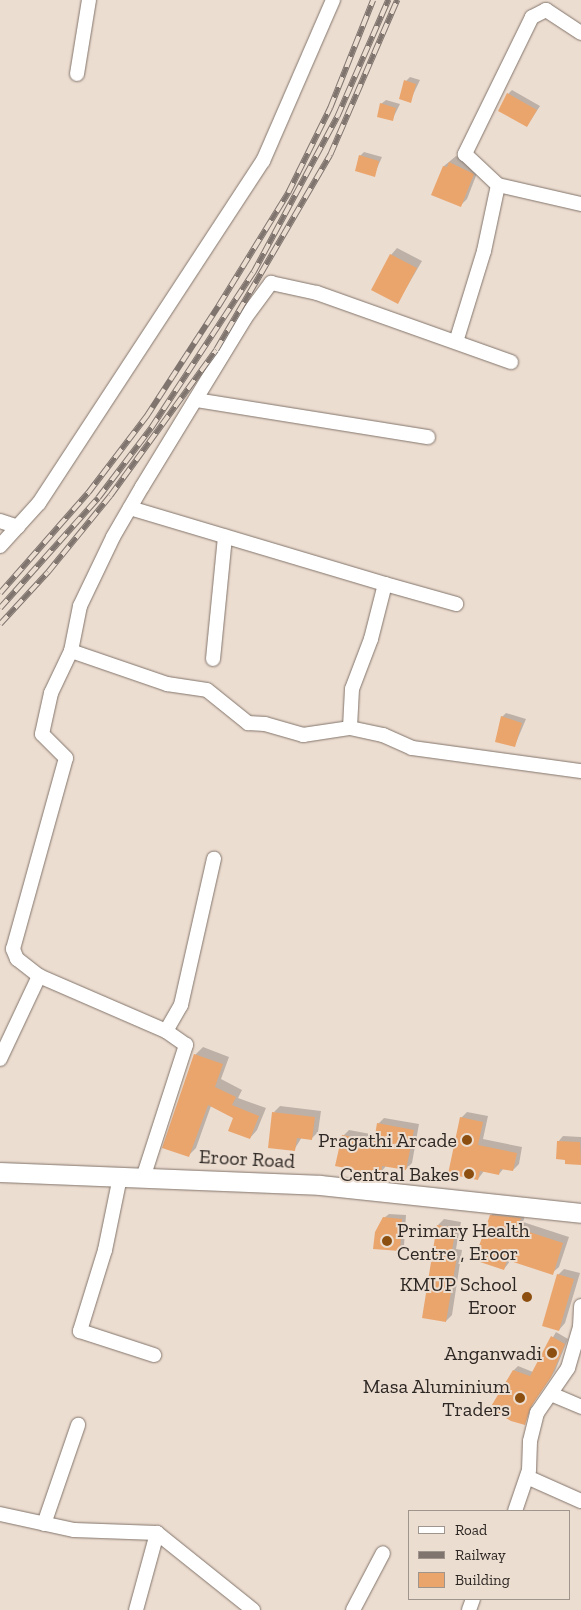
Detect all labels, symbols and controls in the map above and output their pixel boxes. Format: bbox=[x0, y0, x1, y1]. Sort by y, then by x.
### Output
place label: Pragathi Arcade bbox=[317, 1128, 457, 1152]
marker: Pragathi Arcade bbox=[461, 1134, 473, 1146]
street label: Eroor Road bbox=[198, 1144, 296, 1174]
place label: Central Bakes bbox=[340, 1162, 459, 1186]
marker: Central Bakes bbox=[463, 1168, 475, 1180]
place label: Primary Health Centre , Eroor bbox=[397, 1218, 530, 1265]
marker: Primary Health Centre , Eroor bbox=[381, 1235, 393, 1247]
place label: KMUP School Eroor bbox=[399, 1273, 517, 1320]
marker: KMUP School Eroor bbox=[521, 1291, 533, 1303]
place label: Anganwadi bbox=[444, 1341, 542, 1365]
marker: Anganwadi bbox=[546, 1347, 558, 1359]
place label: Masa Aluminium Traders bbox=[362, 1374, 510, 1421]
marker: Masa Aluminium Traders bbox=[514, 1392, 526, 1404]
legend bbox=[408, 1510, 571, 1600]
text: Road bbox=[455, 1521, 487, 1539]
text: Railway bbox=[455, 1546, 506, 1564]
text: Building bbox=[455, 1571, 510, 1589]

